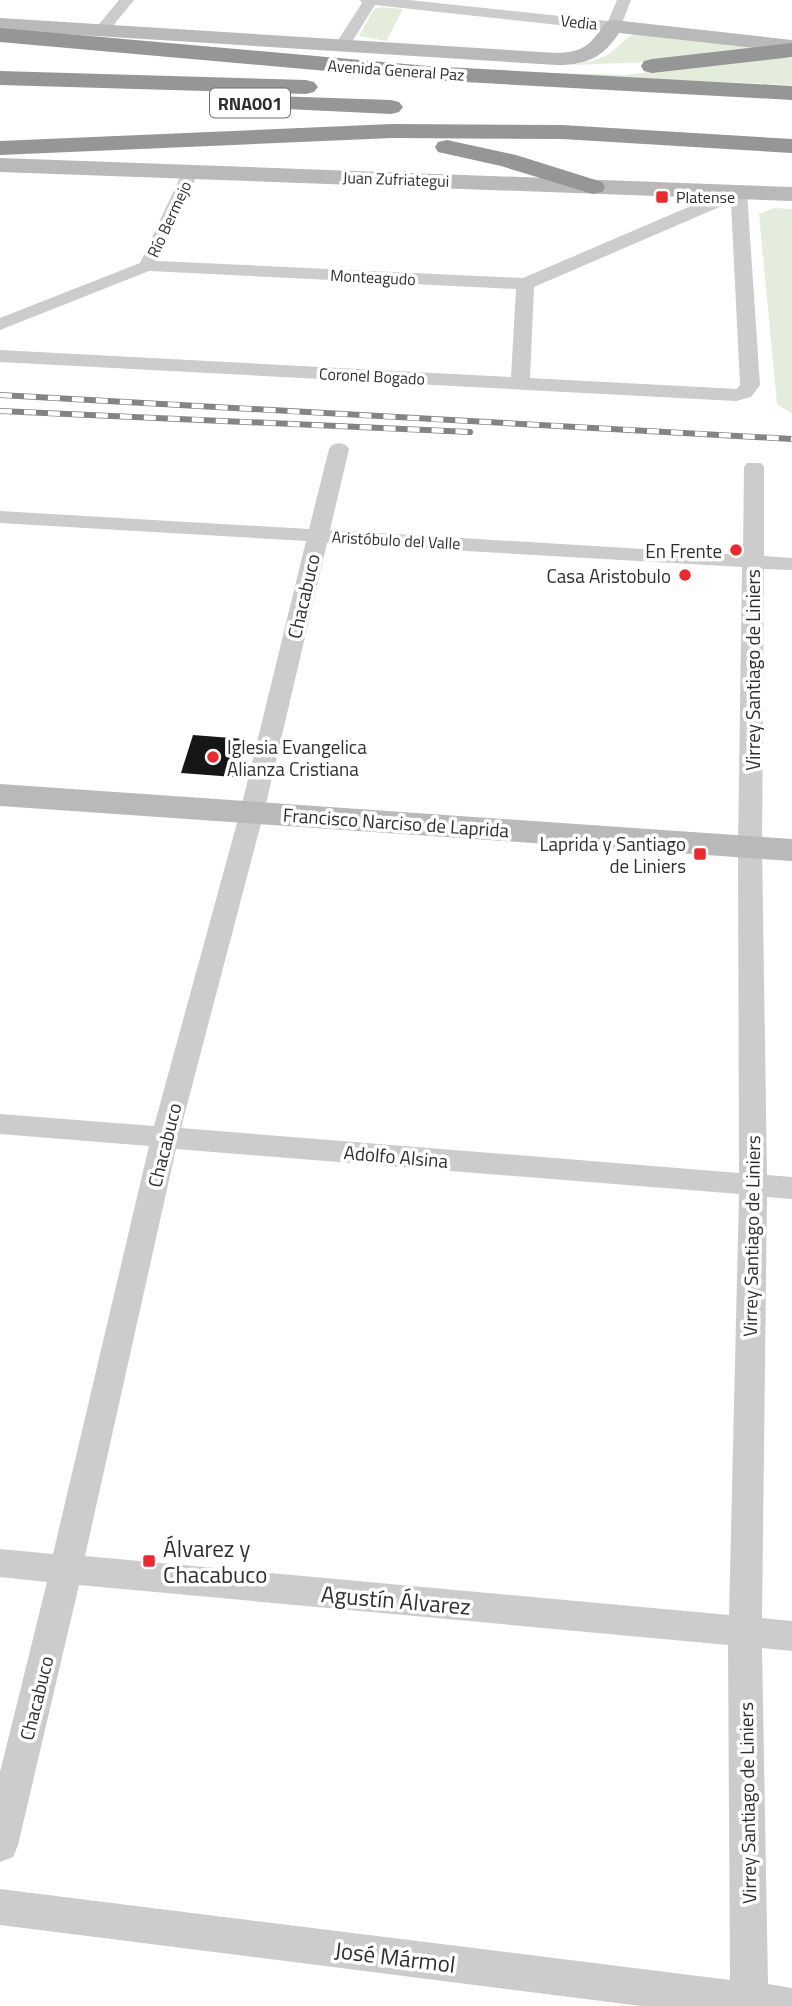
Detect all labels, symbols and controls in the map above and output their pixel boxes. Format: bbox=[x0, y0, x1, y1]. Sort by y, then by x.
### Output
street label: Vedia bbox=[559, 8, 599, 36]
street label: Avenida General Paz bbox=[327, 53, 465, 87]
road number: RNA001 bbox=[210, 88, 290, 118]
street label: Juan Zufriategui bbox=[342, 165, 450, 193]
street label: Río Bermejo bbox=[141, 177, 197, 261]
place label: Platense bbox=[676, 185, 735, 209]
marker: Platense bbox=[654, 189, 670, 205]
street label: Monteagudo bbox=[330, 263, 416, 291]
street label: Coronel Bogado bbox=[318, 361, 426, 391]
street label: Aristóbulo del Valle bbox=[331, 525, 461, 555]
place label: En Frente bbox=[645, 536, 722, 565]
marker: En Frente bbox=[728, 542, 744, 558]
street label: Chacabuco bbox=[279, 551, 327, 641]
place label: Casa Aristobulo bbox=[547, 561, 671, 590]
marker: Casa Aristobulo bbox=[677, 567, 693, 583]
street label: Virrey Santiago de Liniers bbox=[738, 569, 767, 771]
place label: Iglesia Evangelica Alianza Cristiana bbox=[227, 732, 367, 783]
marker: Iglesia Evangelica Alianza Cristiana bbox=[205, 749, 221, 765]
street label: Francisco Narciso de Laprida bbox=[282, 800, 510, 844]
place label: Laprida y Santiago de Liniers bbox=[539, 829, 686, 880]
marker: Laprida y Santiago de Liniers bbox=[692, 846, 708, 862]
street label: Chacabuco bbox=[140, 1100, 188, 1190]
street label: Virrey Santiago de Liniers bbox=[735, 1135, 767, 1337]
street label: Adolfo Alsina bbox=[343, 1137, 450, 1175]
place label: Álvarez y Chacabuco bbox=[163, 1531, 267, 1592]
marker: Álvarez y Chacabuco bbox=[141, 1553, 157, 1569]
street label: Agustín Álvarez bbox=[320, 1576, 472, 1624]
street label: Chacabuco bbox=[12, 1653, 60, 1743]
street label: Virrey Santiago de Liniers bbox=[731, 1702, 763, 1904]
street label: José Mármol bbox=[333, 1932, 457, 1982]

